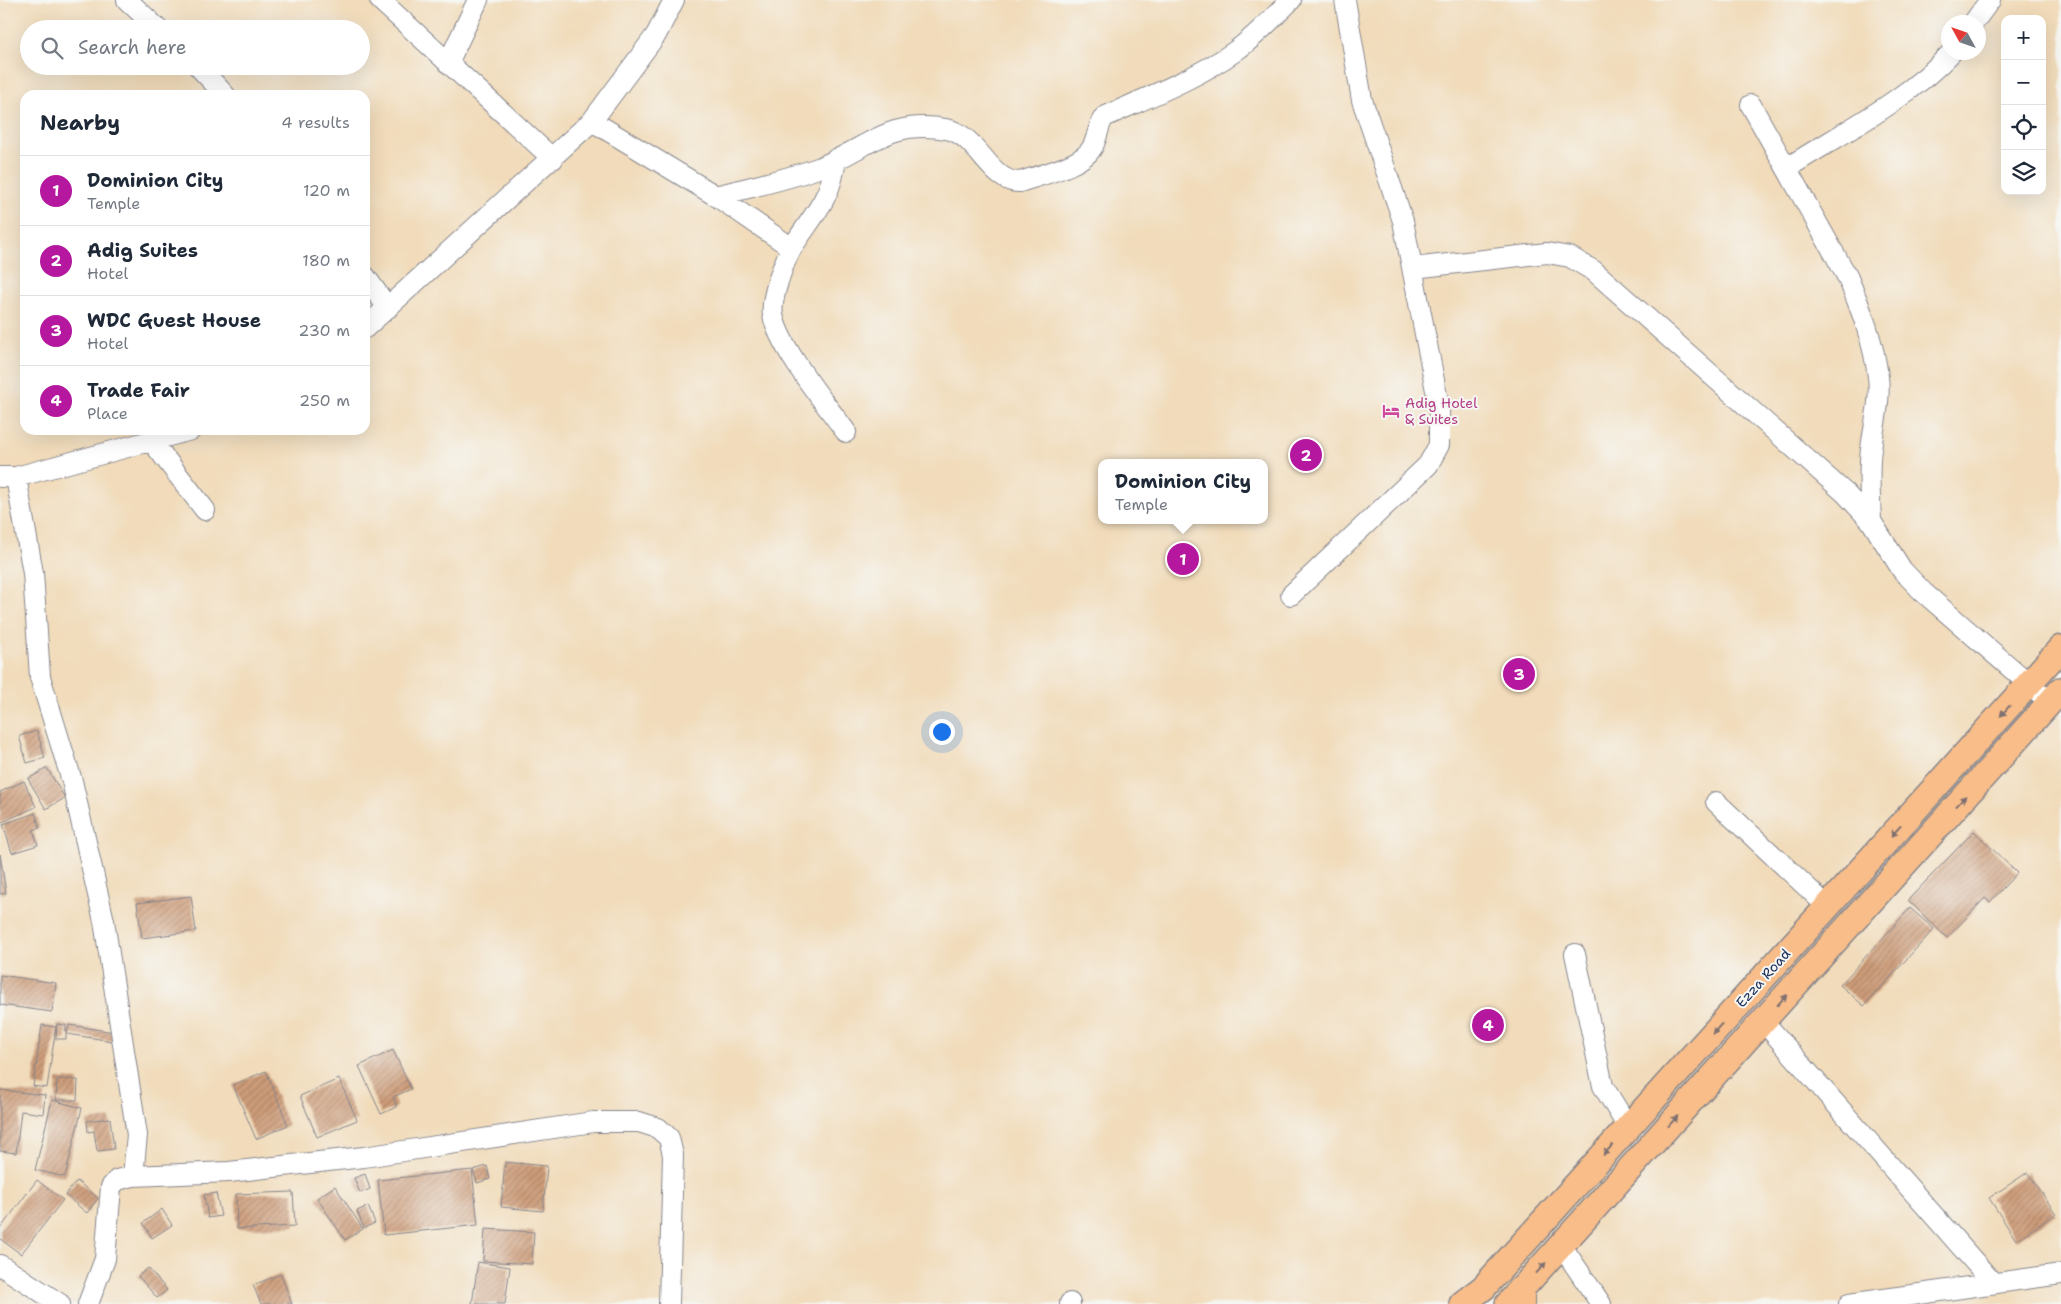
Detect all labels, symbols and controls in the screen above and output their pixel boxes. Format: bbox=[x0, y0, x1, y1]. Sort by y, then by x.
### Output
north arrow bbox=[1941, 15, 1986, 60]
map controls bbox=[2001, 15, 2046, 195]
button: + bbox=[2001, 15, 2046, 60]
search box bbox=[20, 20, 370, 75]
icon: search bbox=[38, 34, 66, 62]
text: Search here bbox=[78, 35, 187, 60]
button: − bbox=[2001, 60, 2046, 105]
button: locate bbox=[2001, 105, 2046, 150]
text: Nearby bbox=[40, 109, 120, 137]
text: 4 results bbox=[281, 112, 350, 133]
button: layers bbox=[2001, 150, 2046, 195]
text: Dominion City bbox=[87, 168, 223, 193]
text: 1 bbox=[52, 180, 60, 201]
text: 120 m bbox=[303, 180, 350, 201]
text: Temple bbox=[87, 193, 140, 214]
text: Adig Suites bbox=[87, 238, 198, 263]
text: 2 bbox=[50, 250, 62, 271]
text: 180 m bbox=[302, 250, 350, 271]
text: Hotel bbox=[87, 263, 128, 284]
text: WDC Guest House bbox=[87, 308, 261, 333]
text: 3 bbox=[50, 320, 62, 341]
text: 230 m bbox=[298, 320, 350, 341]
text: Hotel bbox=[87, 333, 128, 354]
text: Trade Fair bbox=[87, 378, 190, 403]
text: 4 bbox=[50, 390, 62, 411]
text: 250 m bbox=[299, 390, 350, 411]
place label: Adig Hotel & Suites bbox=[1405, 394, 1478, 428]
hotel icon: Adig Hotel & Suites bbox=[1381, 401, 1401, 421]
text: Place bbox=[87, 403, 128, 424]
pin: 2 bbox=[1290, 436, 1322, 474]
popup bbox=[1098, 459, 1268, 524]
text: Dominion City bbox=[1115, 469, 1251, 494]
text: Temple bbox=[1115, 494, 1168, 515]
pin: 1 bbox=[1167, 540, 1199, 578]
pin: 3 bbox=[1503, 655, 1535, 693]
one-way arrow bbox=[1999, 704, 2011, 716]
your location bbox=[929, 719, 955, 745]
one-way arrow bbox=[1955, 795, 1966, 808]
one-way arrow bbox=[1890, 824, 1902, 836]
street label: Ezza Road bbox=[1732, 945, 1794, 1011]
one-way arrow bbox=[1776, 994, 1787, 1007]
pin: 4 bbox=[1472, 1006, 1504, 1044]
one-way arrow bbox=[1711, 1023, 1722, 1036]
one-way arrow bbox=[1667, 1115, 1679, 1127]
one-way arrow bbox=[1602, 1143, 1613, 1156]
one-way arrow bbox=[1535, 1262, 1547, 1274]

